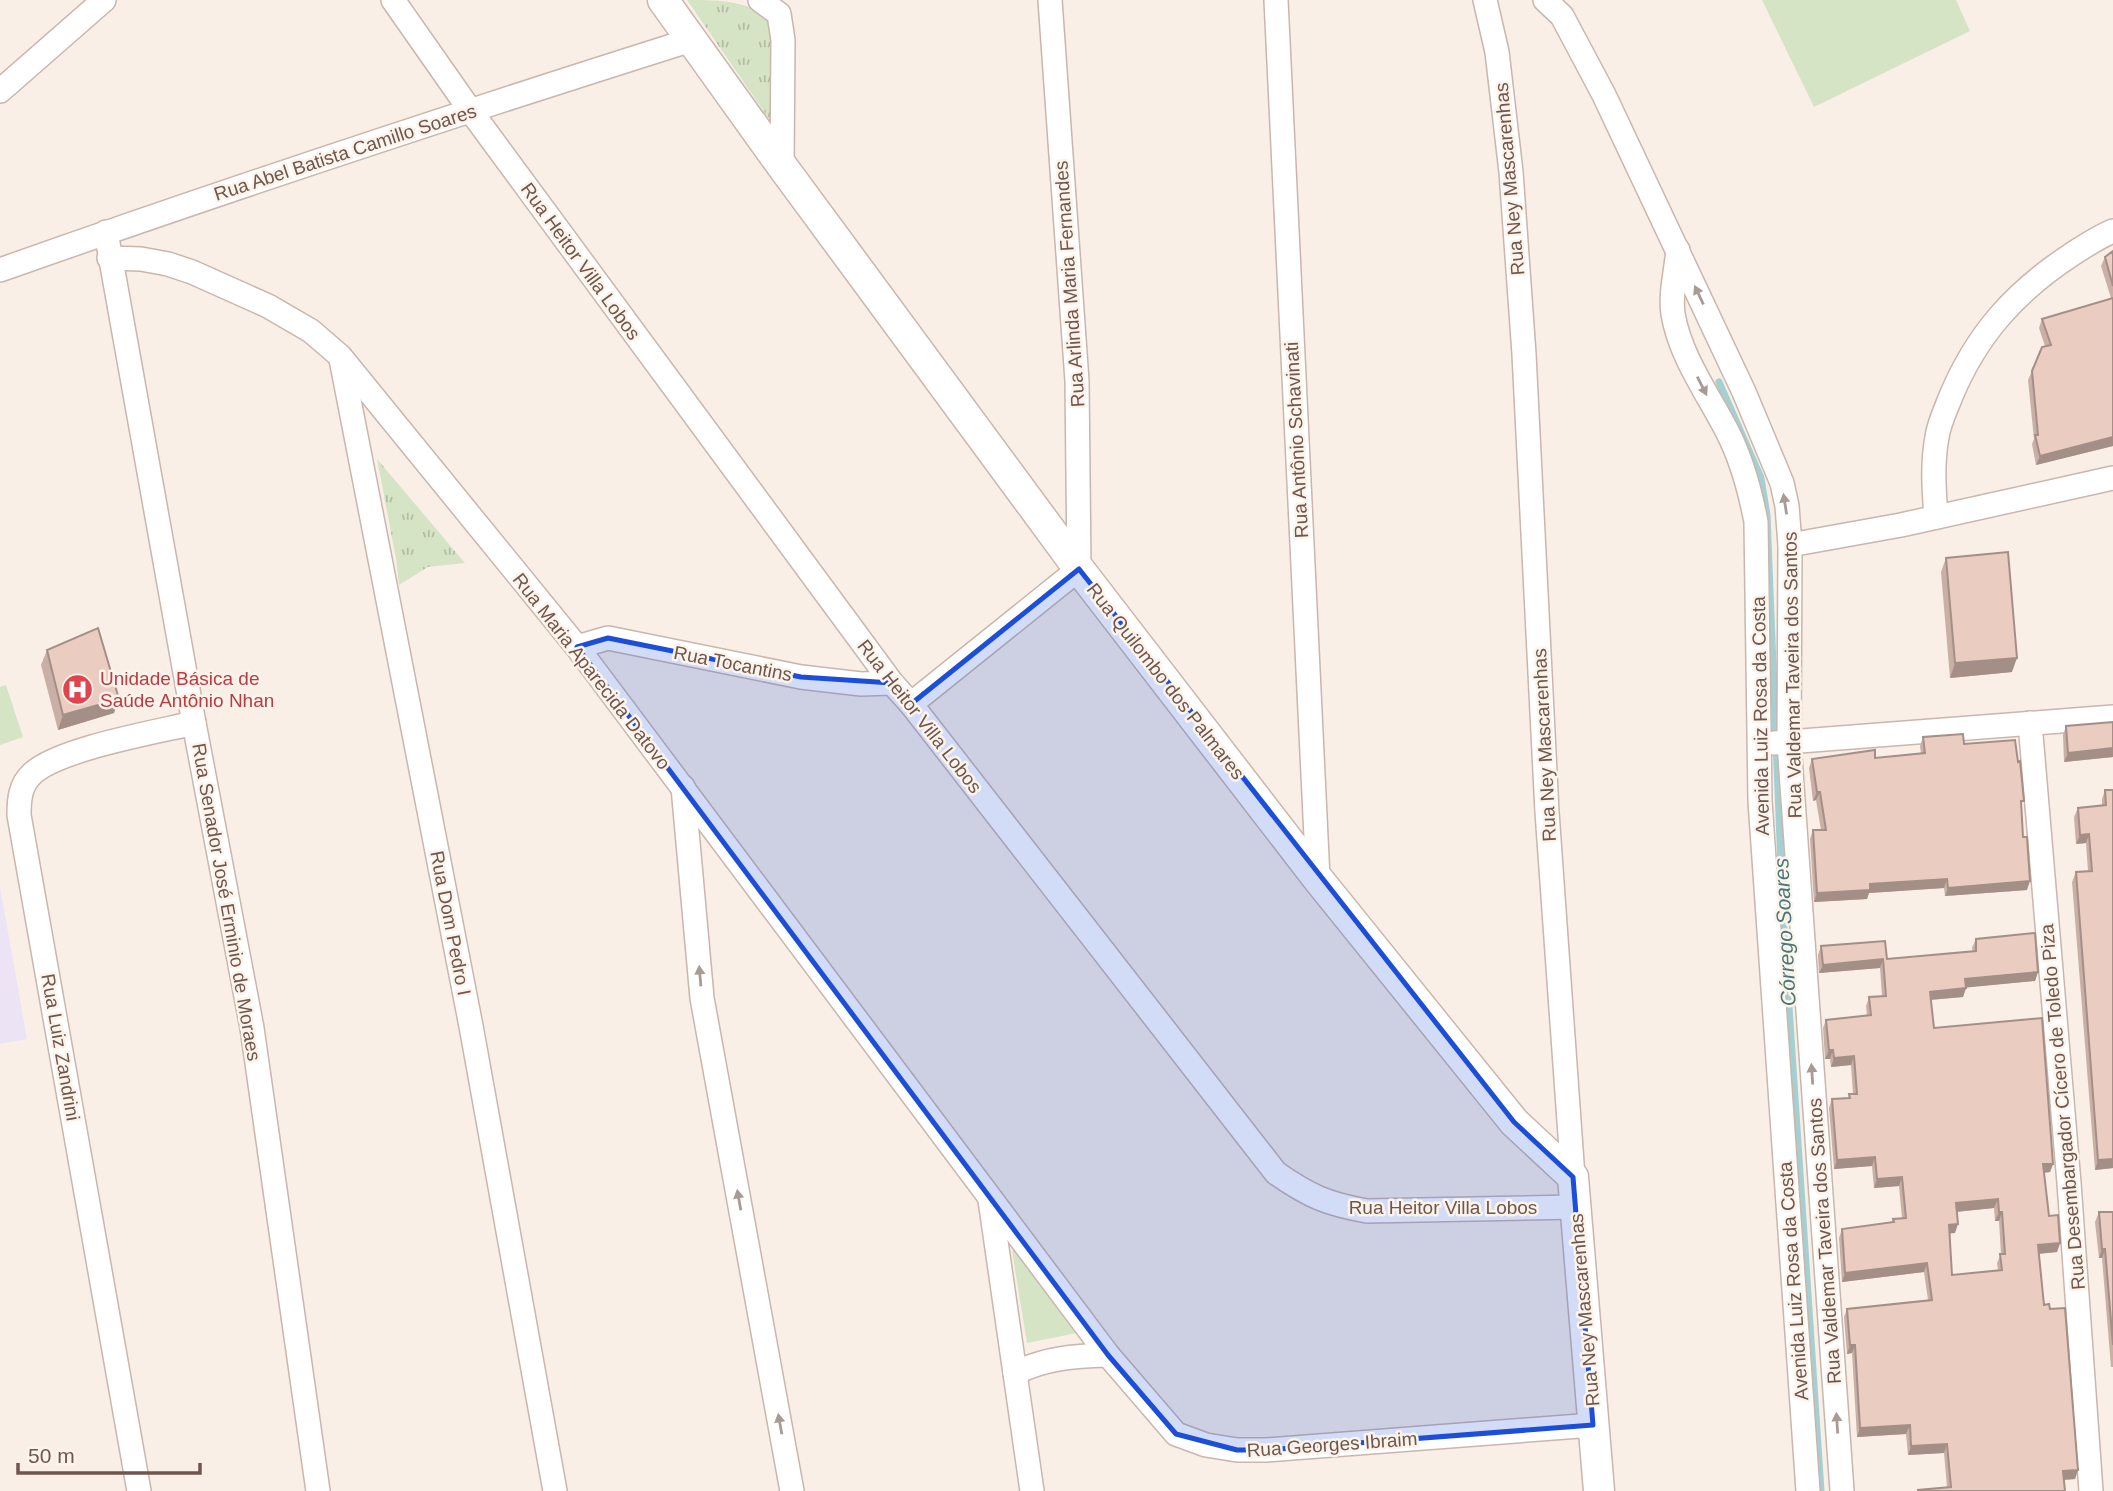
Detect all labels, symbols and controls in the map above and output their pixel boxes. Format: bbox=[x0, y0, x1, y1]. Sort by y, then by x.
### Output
street label: Rua Ney Mascarenhas bbox=[1491, 82, 1528, 276]
street label: Rua Abel Batista Camillo Soares bbox=[211, 100, 479, 205]
street label: Rua Arlinda Maria Fernandes bbox=[1050, 160, 1089, 408]
street label: Rua Heitor Villa Lobos bbox=[517, 179, 645, 344]
one-way arrow bbox=[1693, 284, 1704, 305]
street label: Rua Antônio Schavinati bbox=[1281, 341, 1312, 539]
one-way arrow bbox=[1697, 376, 1708, 396]
one-way arrow bbox=[1780, 493, 1791, 515]
street label: Rua Valdemar Taveira dos Santos bbox=[1780, 532, 1805, 818]
street label: Rua Maria Aparecida Datovo bbox=[509, 569, 675, 773]
street label: Rua Quilombo dos Palmares bbox=[1083, 579, 1249, 783]
street label: Avenida Luiz Rosa da Costa bbox=[1748, 596, 1773, 836]
street label: Rua Heitor Villa Lobos bbox=[853, 635, 986, 797]
street label: Rua Tocantins bbox=[672, 642, 794, 685]
street label: Rua Ney Mascarenhas bbox=[1529, 648, 1560, 842]
place label: Unidade Básica de Saúde Antônio Nhan bbox=[100, 668, 274, 711]
hospital icon: Unidade Básica de Saúde Antônio Nhan bbox=[60, 672, 94, 706]
street label: Rua Senador José Erminio de Moraes bbox=[188, 742, 265, 1063]
street label: Rua Dom Pedro I bbox=[426, 849, 475, 997]
water label: Córrego Soares bbox=[1769, 857, 1800, 1007]
street label: Rua Desembargador Cícero de Toledo Piza bbox=[2036, 923, 2089, 1291]
one-way arrow bbox=[694, 965, 705, 987]
street label: Rua Luiz Zandrini bbox=[37, 972, 84, 1122]
one-way arrow bbox=[1806, 1063, 1817, 1085]
street label: Rua Valdemar Taveira dos Santos bbox=[1804, 1097, 1845, 1385]
street label: Avenida Luiz Rosa da Costa bbox=[1775, 1160, 1812, 1401]
one-way arrow bbox=[733, 1189, 744, 1211]
street label: Rua Heitor Villa Lobos bbox=[1349, 1197, 1537, 1218]
street label: Rua Ney Mascarenhas bbox=[1566, 1213, 1603, 1407]
one-way arrow bbox=[1831, 1412, 1842, 1434]
one-way arrow bbox=[774, 1413, 785, 1435]
street label: Rua Georges Ibraim bbox=[1246, 1428, 1418, 1461]
scale bar bbox=[18, 1432, 200, 1476]
text: 50 m bbox=[28, 1444, 75, 1467]

